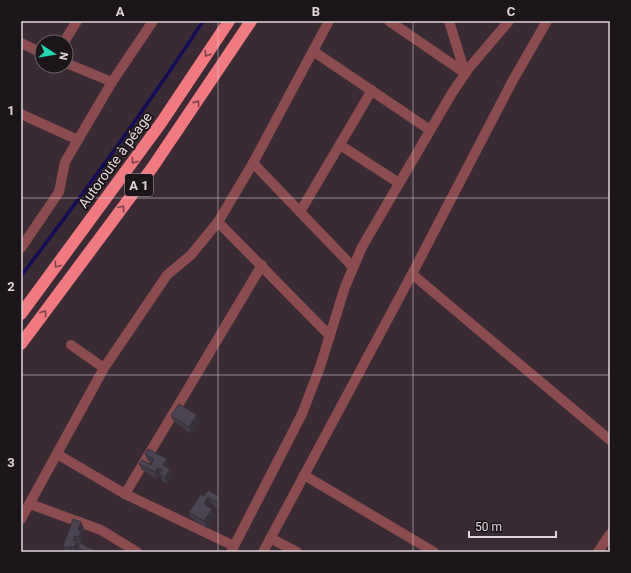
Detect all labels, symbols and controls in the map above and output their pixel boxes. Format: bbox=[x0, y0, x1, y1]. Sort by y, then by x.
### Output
text: A bbox=[116, 4, 125, 19]
text: B bbox=[312, 4, 320, 19]
text: C bbox=[507, 4, 516, 19]
north arrow bbox=[34, 34, 74, 74]
one-way arrow bbox=[205, 49, 212, 56]
text: N bbox=[56, 51, 70, 61]
one-way arrow bbox=[192, 100, 199, 107]
text: 1 bbox=[7, 103, 15, 118]
street label: Autoroute à péage bbox=[75, 109, 155, 211]
one-way arrow bbox=[132, 156, 139, 163]
road number: A 1 bbox=[125, 174, 153, 196]
one-way arrow bbox=[117, 206, 124, 213]
one-way arrow bbox=[55, 261, 62, 268]
text: 2 bbox=[7, 279, 15, 294]
one-way arrow bbox=[40, 310, 47, 317]
text: 3 bbox=[7, 455, 15, 470]
scale bar bbox=[469, 513, 556, 539]
text: 50 m bbox=[475, 520, 502, 534]

